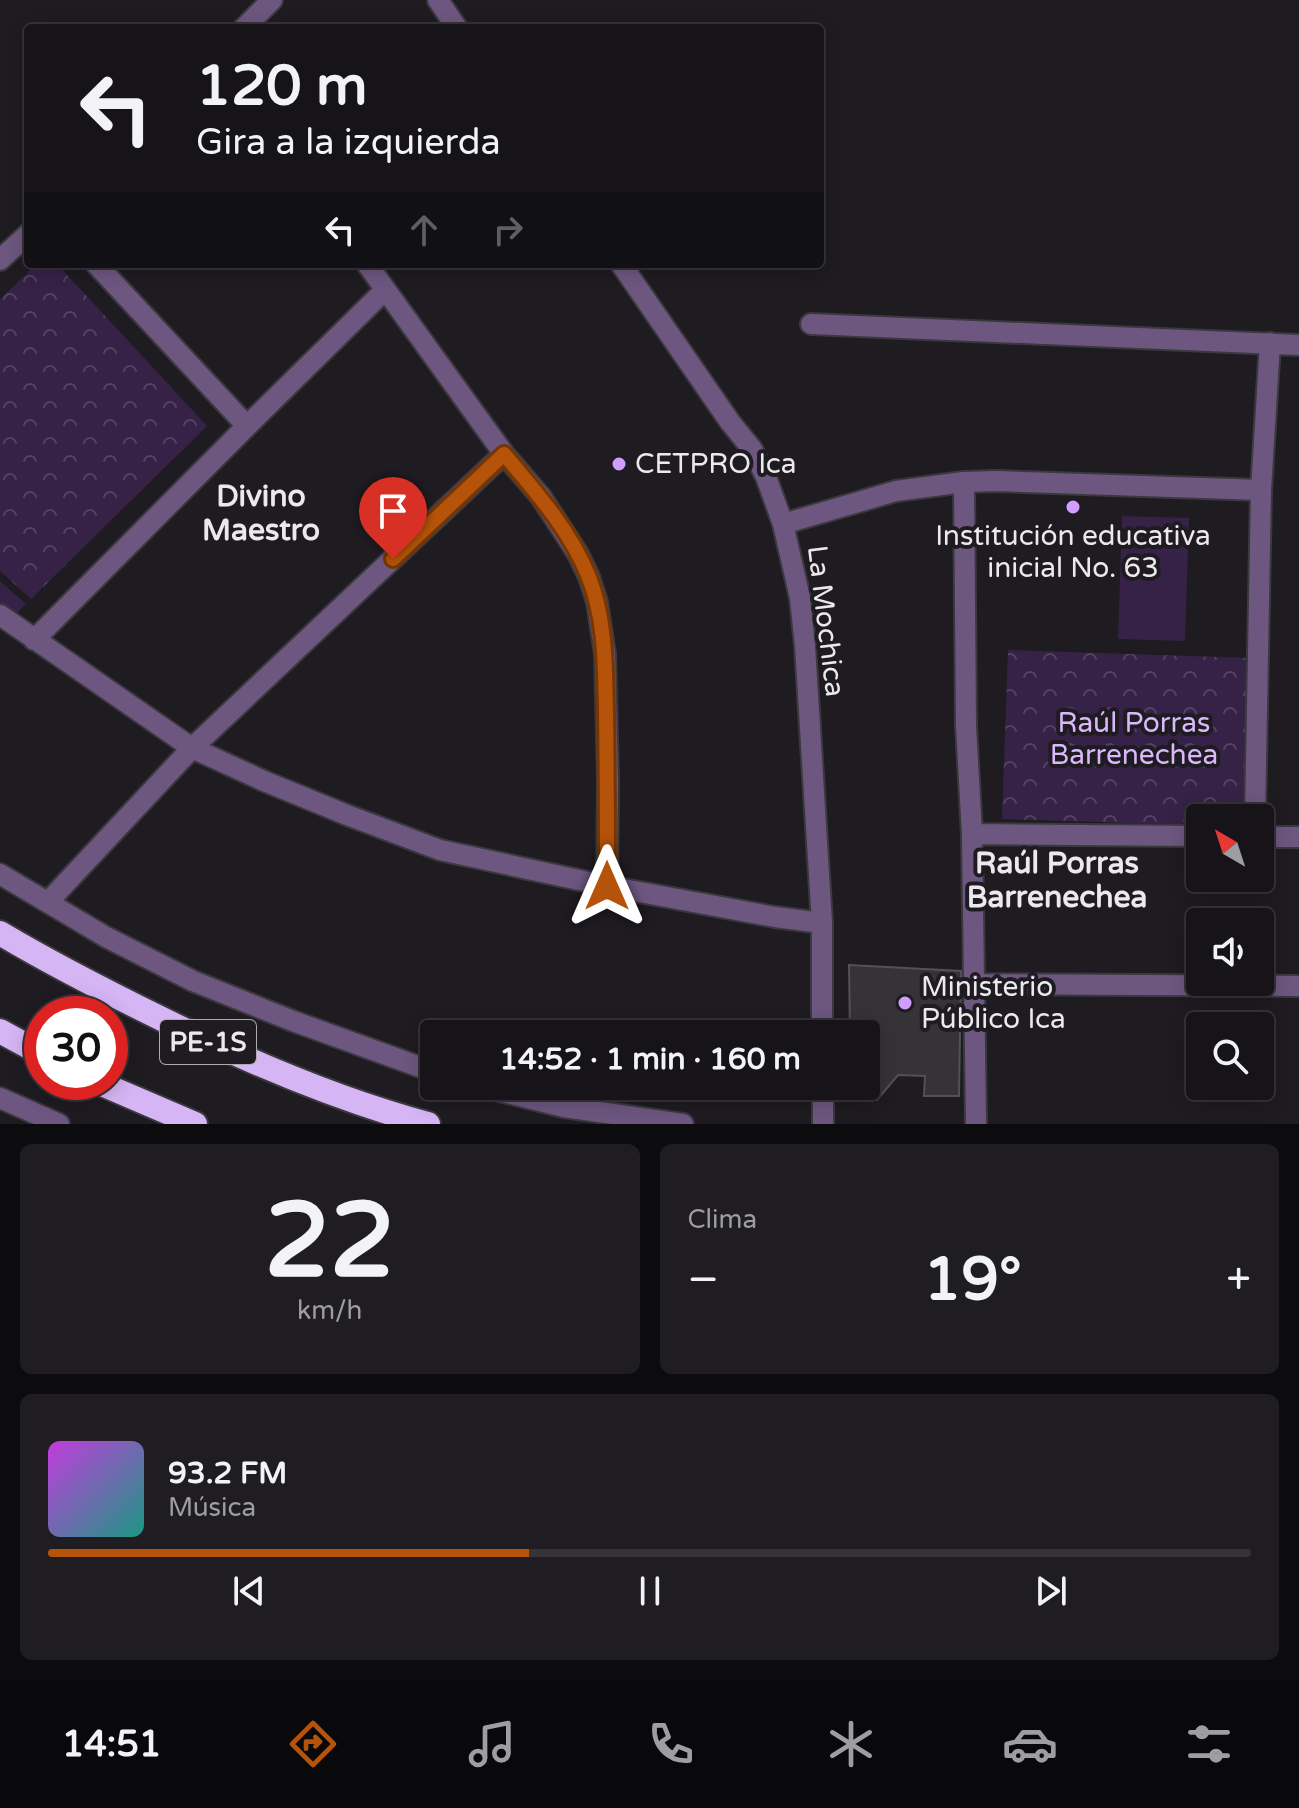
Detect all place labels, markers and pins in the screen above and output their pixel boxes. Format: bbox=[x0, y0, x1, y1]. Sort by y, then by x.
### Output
place label: CETPRO Ica bbox=[635, 447, 796, 481]
marker: CETPRO Ica bbox=[610, 455, 628, 473]
pin bbox=[359, 477, 427, 559]
marker: Institución educativa inicial No. 63 bbox=[1064, 498, 1082, 516]
place label: Institución educativa inicial No. 63 bbox=[935, 519, 1211, 585]
place label: Ministerio Público Ica bbox=[921, 970, 1066, 1036]
marker: Ministerio Público Ica bbox=[896, 994, 914, 1012]

